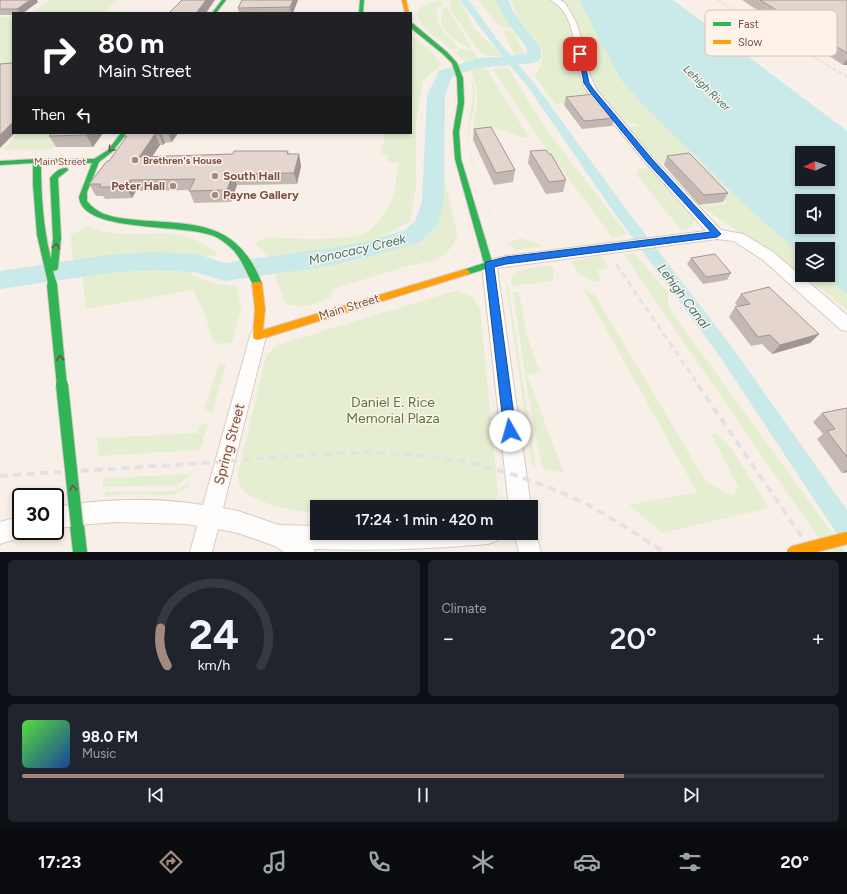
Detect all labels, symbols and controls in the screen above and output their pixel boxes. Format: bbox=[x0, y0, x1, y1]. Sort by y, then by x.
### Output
legend bbox=[705, 10, 837, 56]
text: Fast bbox=[738, 18, 759, 31]
text: 80 m bbox=[98, 26, 164, 60]
icon: right bbox=[32, 28, 84, 80]
text: Slow bbox=[738, 36, 762, 49]
pin bbox=[563, 37, 597, 71]
icon: arrive bbox=[569, 43, 591, 65]
text: Main Street bbox=[98, 60, 191, 82]
water label: Lehigh River bbox=[680, 63, 734, 115]
icon: left bbox=[73, 104, 95, 126]
text: Then bbox=[32, 106, 65, 124]
one-way arrow bbox=[109, 144, 116, 152]
north arrow bbox=[795, 146, 835, 186]
map controls bbox=[795, 146, 835, 282]
place label: Brethren's House bbox=[143, 154, 222, 167]
street label: Main Street bbox=[34, 155, 86, 168]
marker: Brethren's House bbox=[130, 155, 140, 165]
place label: South Hall bbox=[223, 169, 280, 183]
marker: South Hall bbox=[210, 171, 220, 181]
place label: Peter Hall bbox=[111, 179, 165, 193]
marker: Peter Hall bbox=[168, 181, 178, 191]
place label: Payne Gallery bbox=[223, 188, 299, 202]
marker: Payne Gallery bbox=[210, 190, 220, 200]
button: sound bbox=[795, 194, 835, 234]
water label: Monocacy Creek bbox=[307, 231, 408, 268]
button: layers bbox=[795, 242, 835, 282]
one-way arrow bbox=[52, 243, 61, 249]
water label: Lehigh Canal bbox=[654, 261, 713, 332]
street label: Main Street bbox=[317, 291, 381, 323]
one-way arrow bbox=[55, 355, 64, 361]
park label: Daniel E. Rice Memorial Plaza bbox=[346, 394, 440, 427]
street label: Spring Street bbox=[210, 402, 249, 487]
position arrow bbox=[489, 410, 531, 452]
one-way arrow bbox=[69, 485, 78, 491]
speed limit sign: 30 bbox=[12, 488, 64, 540]
text: 17:24 · 1 min · 420 m bbox=[355, 511, 493, 529]
text: Climate bbox=[442, 601, 486, 616]
text: 24 bbox=[189, 609, 239, 659]
text: 20° bbox=[609, 620, 657, 657]
text: − bbox=[442, 625, 455, 652]
text: + bbox=[811, 625, 825, 652]
text: km/h bbox=[197, 656, 230, 674]
text: 98.0 FM bbox=[82, 728, 138, 746]
text: Music bbox=[82, 746, 116, 761]
icon: previous bbox=[145, 784, 167, 806]
icon: pause bbox=[412, 784, 434, 806]
icon: next bbox=[680, 784, 702, 806]
icon: directions bbox=[157, 848, 185, 876]
icon: music bbox=[261, 848, 289, 876]
icon: phone bbox=[365, 848, 393, 876]
icon: climate bbox=[469, 848, 497, 876]
icon: car bbox=[573, 848, 601, 876]
icon: filters bbox=[676, 848, 704, 876]
text: 17:23 bbox=[38, 851, 81, 873]
text: 20° bbox=[780, 851, 809, 873]

